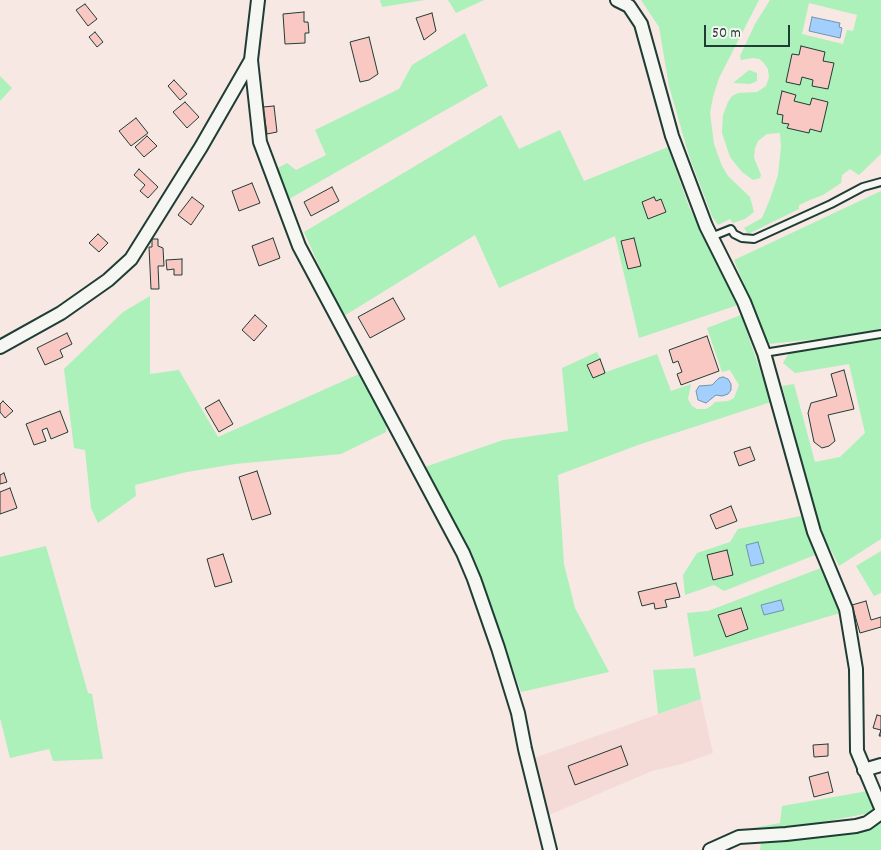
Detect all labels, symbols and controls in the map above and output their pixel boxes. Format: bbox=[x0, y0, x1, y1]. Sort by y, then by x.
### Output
scale bar bbox=[706, 15, 792, 47]
text: 50 m bbox=[712, 23, 741, 45]

